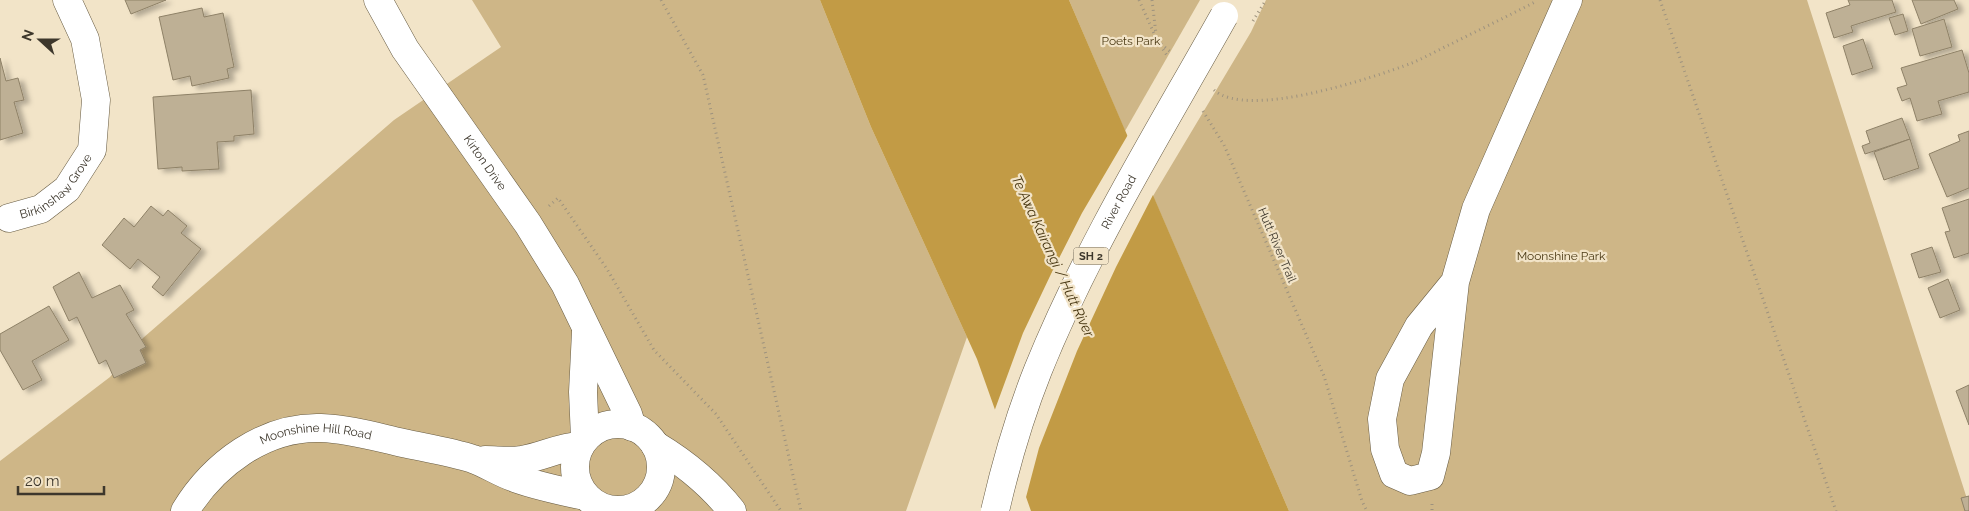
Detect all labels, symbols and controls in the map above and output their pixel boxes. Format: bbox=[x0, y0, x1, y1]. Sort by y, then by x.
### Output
north arrow bbox=[15, 15, 65, 65]
text: N bbox=[18, 27, 37, 43]
park label: Poets Park bbox=[1102, 34, 1161, 48]
street label: Kirton Drive bbox=[461, 132, 509, 193]
street label: Birkinshaw Grove bbox=[18, 151, 95, 222]
water label: Te Awa Kairangi / Hutt River bbox=[1008, 173, 1098, 340]
street label: River Road bbox=[1099, 173, 1139, 232]
street label: Hutt River Trail bbox=[1255, 205, 1299, 285]
road number: SH 2 bbox=[1074, 248, 1108, 264]
park label: Moonshine Park bbox=[1517, 249, 1606, 263]
street label: Moonshine Hill Road bbox=[258, 421, 373, 448]
scale bar bbox=[18, 464, 104, 496]
text: 20 m bbox=[25, 472, 60, 490]

